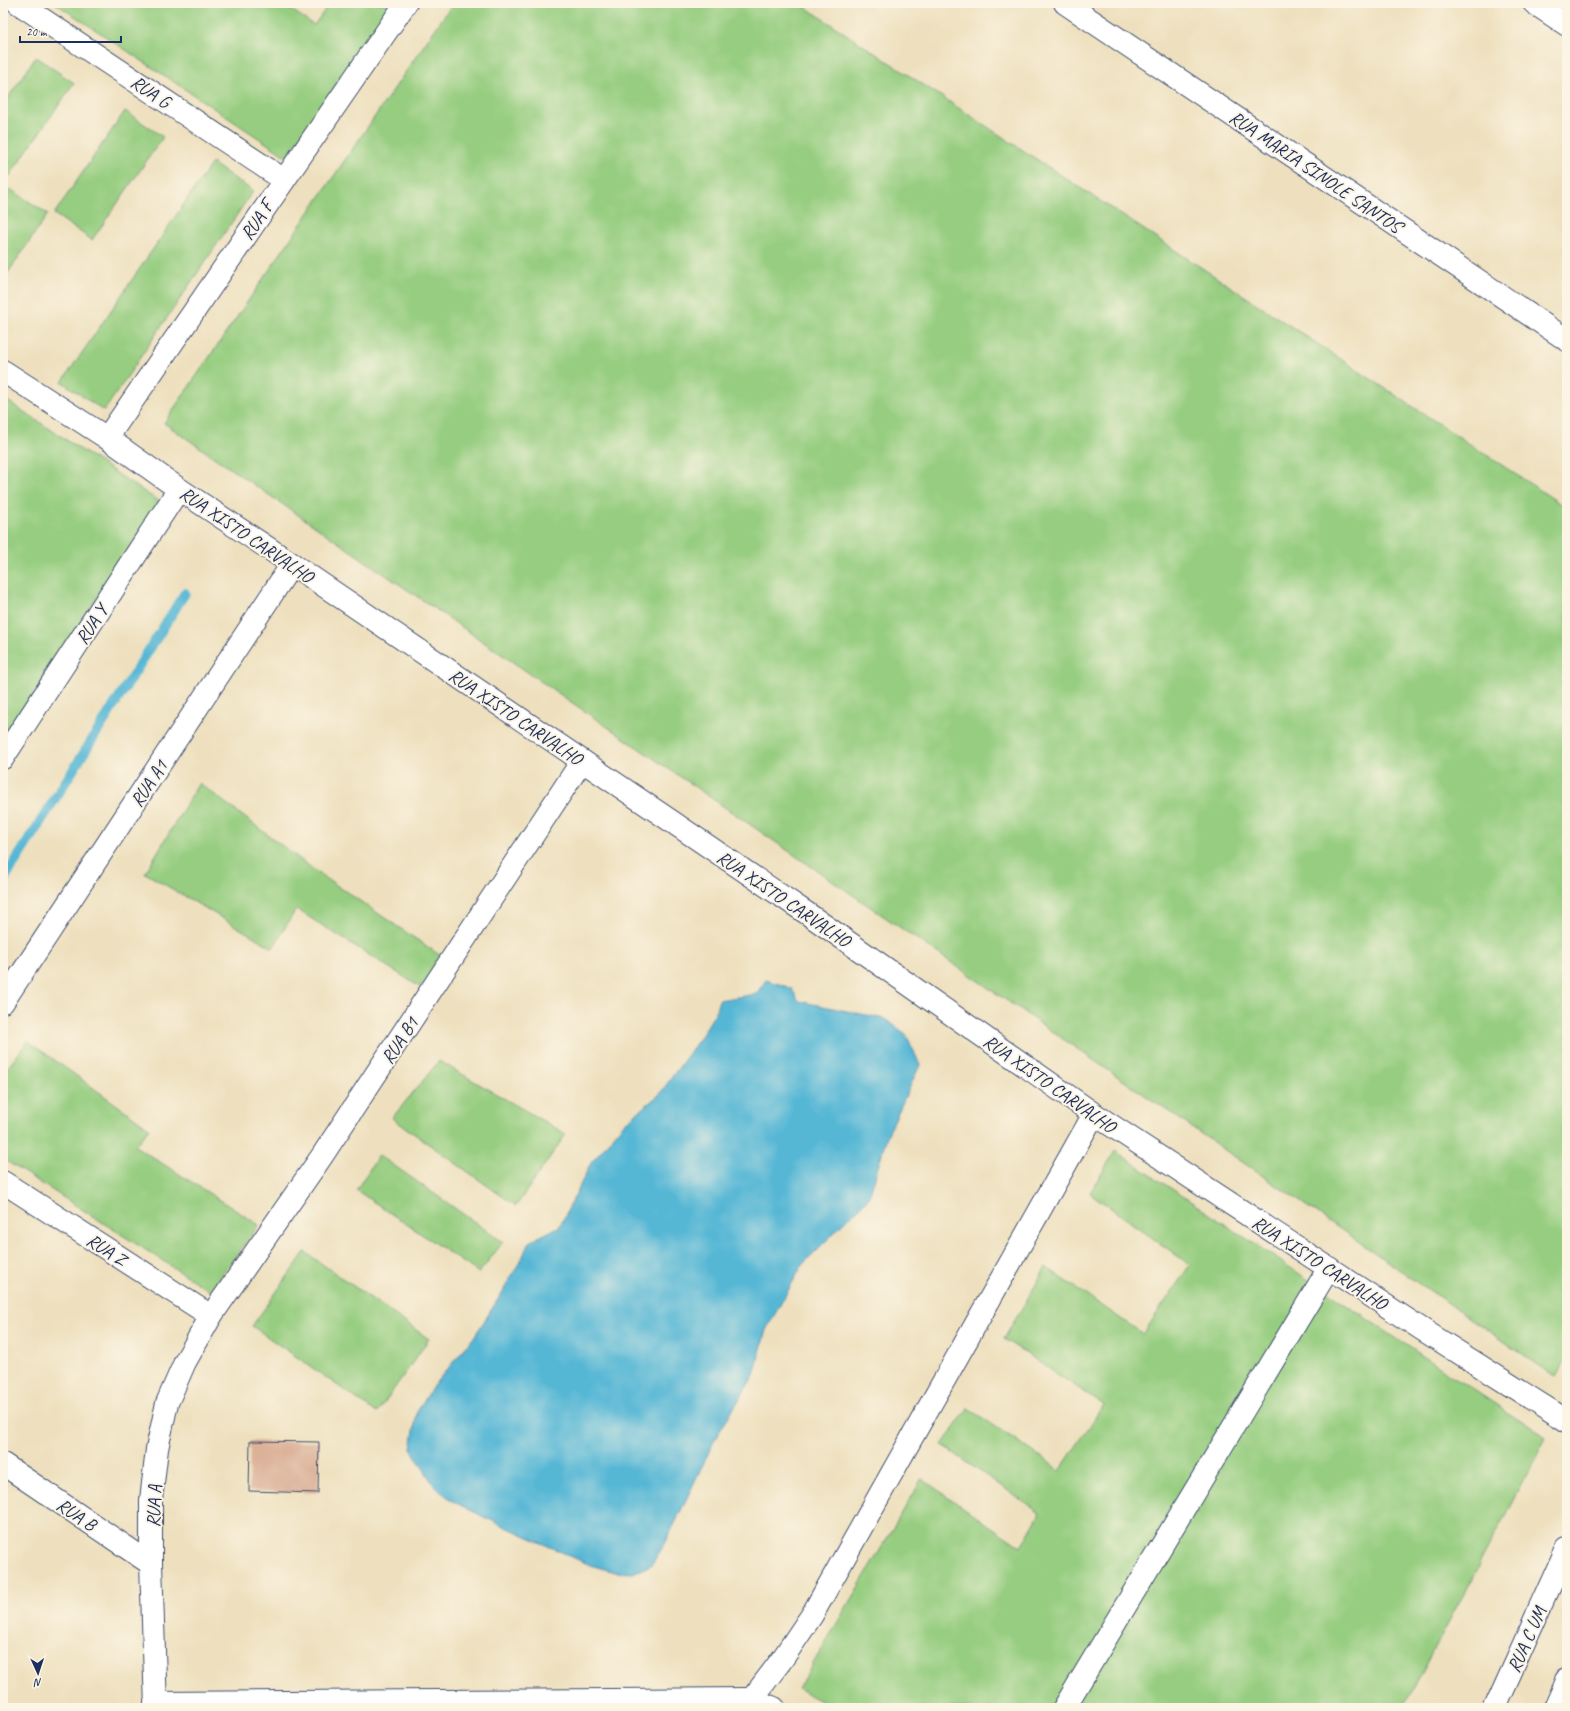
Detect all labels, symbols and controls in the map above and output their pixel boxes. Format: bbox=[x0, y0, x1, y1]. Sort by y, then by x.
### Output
scale bar bbox=[20, 18, 121, 44]
text: 20 m bbox=[26, 24, 48, 40]
street label: RUA G bbox=[126, 70, 176, 115]
street label: RUA MARIA SINOLE SANTOS bbox=[1225, 105, 1409, 241]
street label: RUA F bbox=[235, 193, 281, 245]
street label: RUA XISTO CARVALHO bbox=[175, 481, 320, 590]
street label: RUA Y bbox=[70, 597, 115, 649]
street label: RUA XISTO CARVALHO bbox=[444, 663, 589, 772]
street label: RUA A1 bbox=[125, 754, 174, 812]
street label: RUA XISTO CARVALHO bbox=[712, 845, 857, 954]
street label: RUA B1 bbox=[376, 1011, 425, 1069]
street label: RUA XISTO CARVALHO bbox=[979, 1029, 1122, 1140]
street label: RUA XISTO CARVALHO bbox=[1248, 1210, 1394, 1317]
street label: RUA Z bbox=[82, 1228, 134, 1273]
street label: RUA A bbox=[141, 1484, 167, 1528]
street label: RUA B bbox=[52, 1493, 102, 1537]
street label: RUA C UM bbox=[1502, 1601, 1553, 1676]
north arrow bbox=[18, 1653, 58, 1693]
text: N bbox=[33, 1676, 42, 1690]

